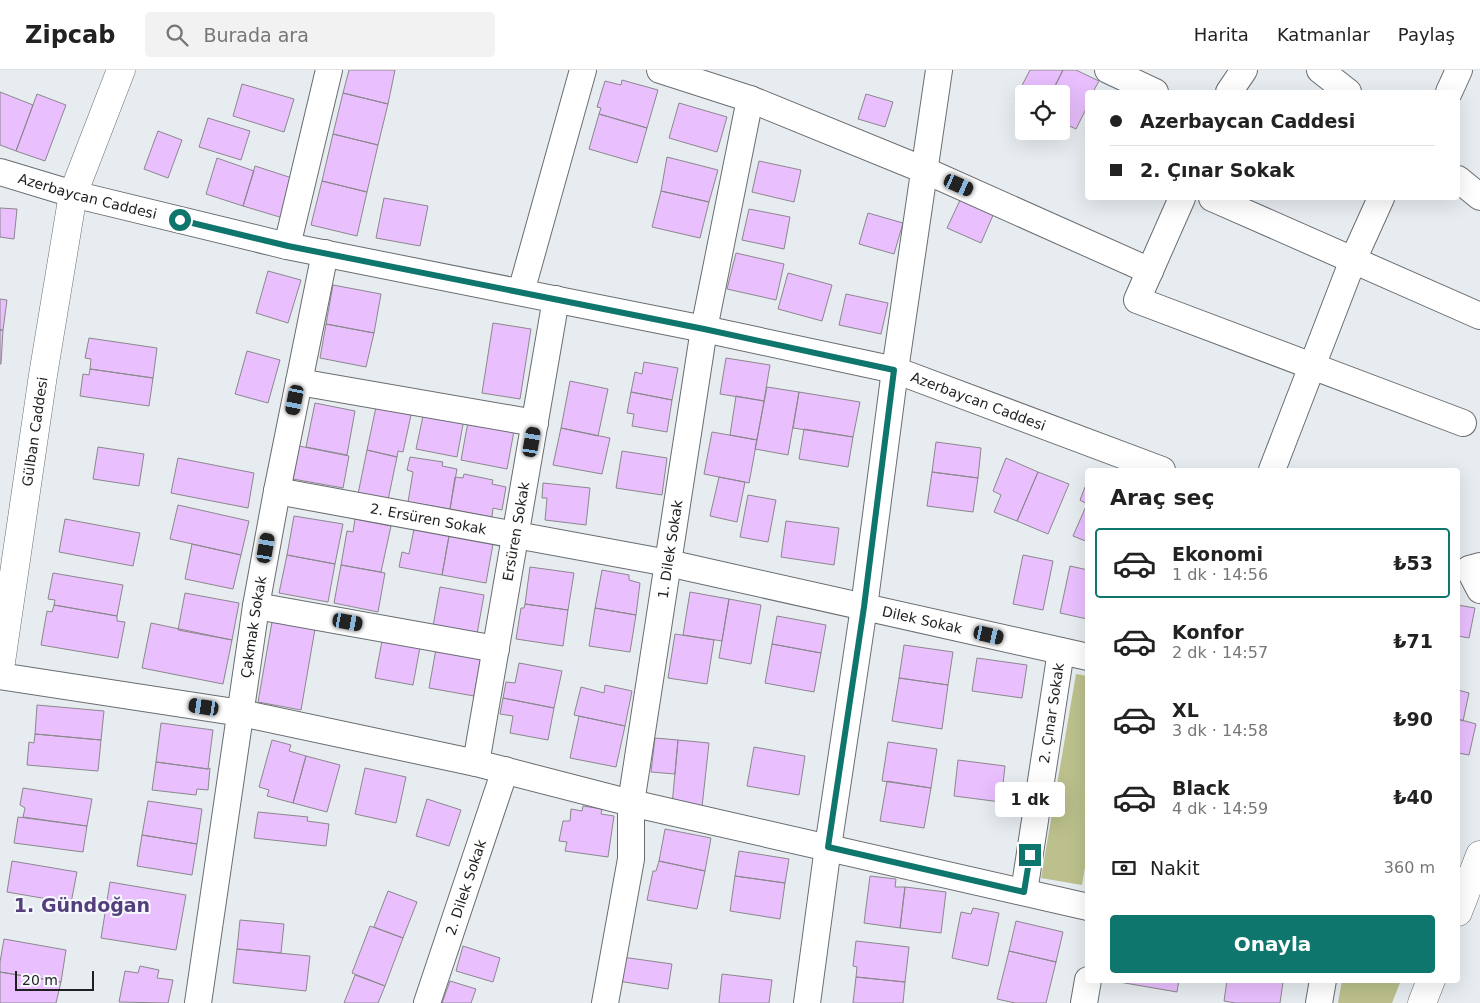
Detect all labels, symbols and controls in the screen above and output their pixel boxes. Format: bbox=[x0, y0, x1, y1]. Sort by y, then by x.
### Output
search box bbox=[145, 12, 495, 57]
text: Zipcab bbox=[25, 21, 115, 49]
icon: search bbox=[163, 21, 191, 49]
text: Burada ara bbox=[203, 24, 309, 46]
text: Harita bbox=[1194, 24, 1249, 45]
text: Katmanlar bbox=[1277, 24, 1370, 45]
text: Paylaş bbox=[1398, 24, 1455, 45]
map controls bbox=[1015, 85, 1070, 140]
button: locate bbox=[1015, 85, 1070, 140]
text: Azerbaycan Caddesi bbox=[1140, 110, 1355, 132]
text: 2. Çınar Sokak bbox=[1140, 159, 1295, 181]
street label: Azerbaycan Caddesi bbox=[17, 170, 159, 222]
car bbox=[942, 172, 975, 198]
route start bbox=[169, 209, 191, 231]
street label: Azerbaycan Caddesi bbox=[909, 369, 1048, 434]
street label: Gülban Caddesi bbox=[19, 376, 51, 487]
car bbox=[284, 384, 305, 416]
car bbox=[522, 426, 541, 458]
street label: Ersüren Sokak bbox=[500, 480, 532, 582]
text: Araç seç bbox=[1110, 485, 1214, 510]
street label: 1. Dilek Sokak bbox=[655, 498, 686, 600]
street label: 2. Ersüren Sokak bbox=[369, 500, 489, 538]
car bbox=[256, 532, 275, 564]
icon: car bbox=[1112, 541, 1157, 586]
text: Ekonomi bbox=[1172, 543, 1263, 565]
text: ₺53 bbox=[1393, 552, 1433, 574]
text: 1 dk · 14:56 bbox=[1172, 565, 1268, 584]
street label: Çakmak Sokak bbox=[238, 574, 269, 679]
street label: Dilek Sokak bbox=[880, 603, 965, 637]
car bbox=[331, 612, 364, 632]
icon: car bbox=[1112, 619, 1157, 664]
text: Konfor bbox=[1172, 621, 1244, 643]
car bbox=[972, 624, 1005, 646]
text: ₺71 bbox=[1393, 630, 1433, 652]
text: 2 dk · 14:57 bbox=[1172, 643, 1268, 662]
street label: 2. Çınar Sokak bbox=[1036, 661, 1067, 764]
car bbox=[188, 697, 219, 717]
icon: car bbox=[1112, 697, 1157, 742]
text: XL bbox=[1172, 699, 1199, 721]
text: ₺90 bbox=[1393, 708, 1433, 730]
text: 3 dk · 14:58 bbox=[1172, 721, 1268, 740]
icon: car bbox=[1112, 775, 1157, 820]
text: Black bbox=[1172, 777, 1230, 799]
callout: 1 dk bbox=[995, 782, 1065, 818]
text: ₺40 bbox=[1393, 786, 1433, 808]
text: 1 dk bbox=[1011, 790, 1049, 809]
text: 4 dk · 14:59 bbox=[1172, 799, 1268, 818]
street label: 2. Dilek Sokak bbox=[442, 837, 489, 937]
route end bbox=[1019, 844, 1041, 866]
icon: cash bbox=[1110, 854, 1138, 882]
text: Nakit bbox=[1150, 857, 1200, 879]
text: 360 m bbox=[1384, 858, 1435, 877]
district label: 1. Gündoğan bbox=[14, 894, 150, 916]
button: Onayla bbox=[1110, 915, 1435, 973]
scale bar bbox=[15, 968, 94, 991]
text: 20 m bbox=[22, 972, 58, 988]

